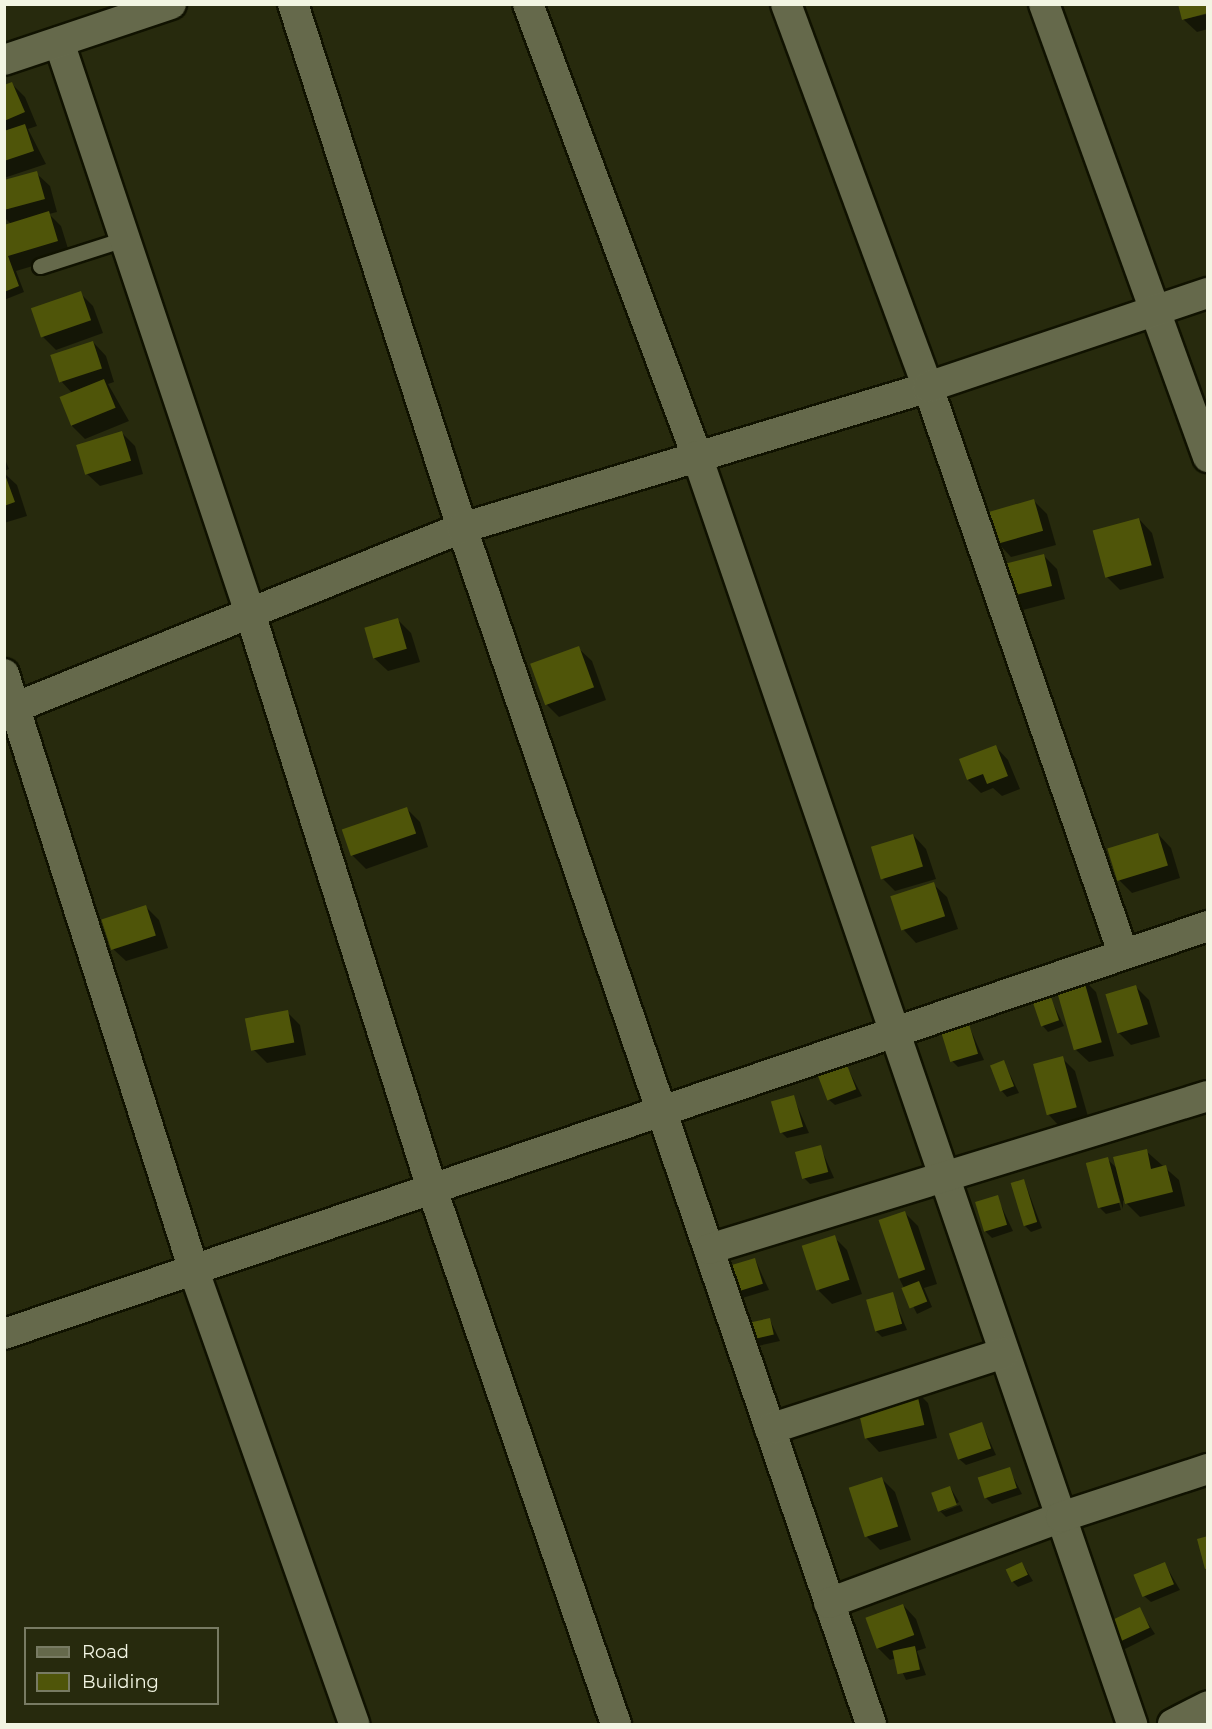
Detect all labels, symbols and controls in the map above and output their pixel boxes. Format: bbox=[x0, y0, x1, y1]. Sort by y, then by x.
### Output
legend bbox=[24, 1627, 219, 1705]
text: Road bbox=[82, 1641, 129, 1663]
text: Building bbox=[82, 1671, 159, 1693]

